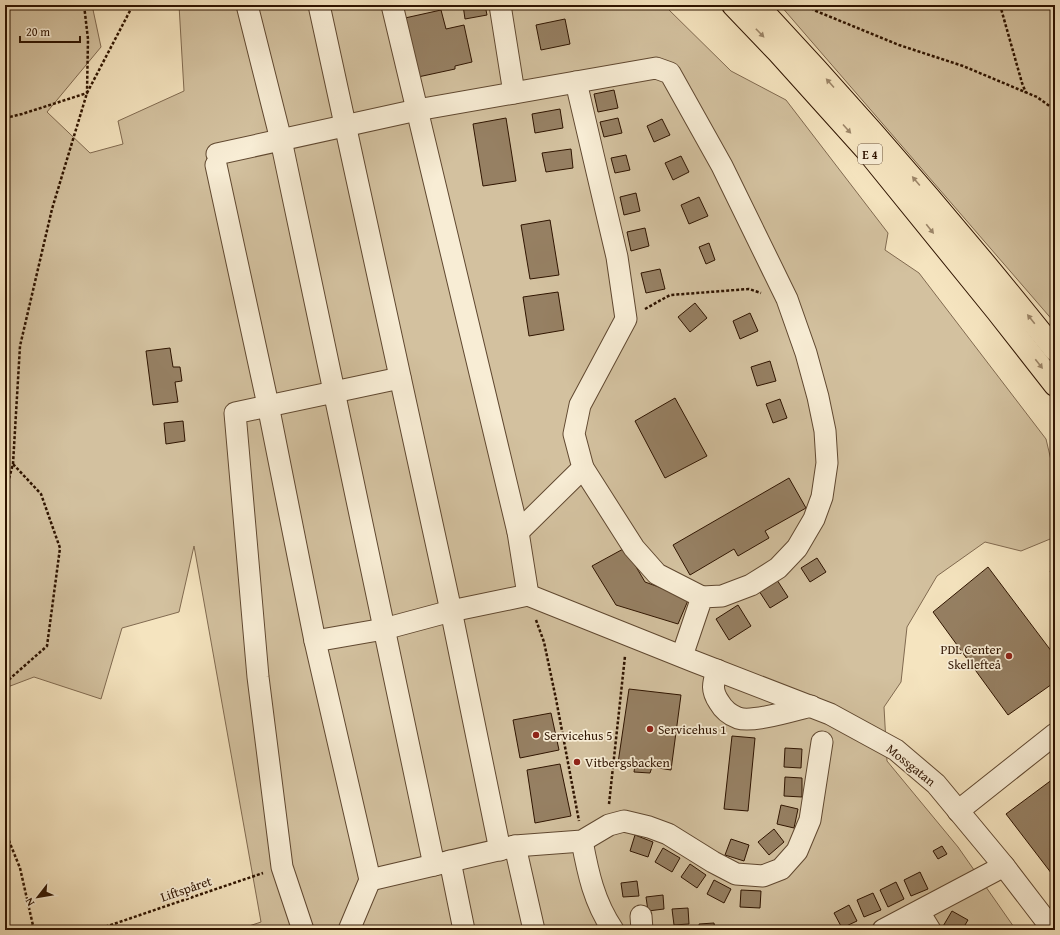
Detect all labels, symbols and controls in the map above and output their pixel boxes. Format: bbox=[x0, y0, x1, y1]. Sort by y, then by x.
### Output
scale bar bbox=[20, 18, 80, 44]
text: 20 m bbox=[26, 23, 50, 40]
one-way arrow bbox=[755, 28, 765, 38]
one-way arrow bbox=[825, 78, 835, 88]
one-way arrow bbox=[843, 124, 852, 134]
road number: E 4 bbox=[858, 144, 882, 164]
one-way arrow bbox=[911, 175, 920, 186]
one-way arrow bbox=[926, 224, 935, 234]
one-way arrow bbox=[1026, 314, 1035, 325]
one-way arrow bbox=[1034, 359, 1043, 370]
place label: PDL Center Skellefteå bbox=[940, 640, 1002, 674]
marker: PDL Center Skellefteå bbox=[1004, 651, 1014, 661]
place label: Servicehus 1 bbox=[658, 720, 726, 739]
marker: Servicehus 1 bbox=[645, 724, 655, 734]
place label: Servicehus 5 bbox=[544, 726, 612, 745]
marker: Servicehus 5 bbox=[531, 730, 541, 740]
street label: Mossgatan bbox=[882, 739, 940, 791]
place label: Vitbergsbacken bbox=[585, 753, 670, 772]
marker: Vitbergsbacken bbox=[572, 757, 582, 767]
street label: Liftspåret bbox=[158, 871, 214, 907]
north arrow bbox=[18, 877, 58, 917]
text: N bbox=[20, 894, 38, 909]

